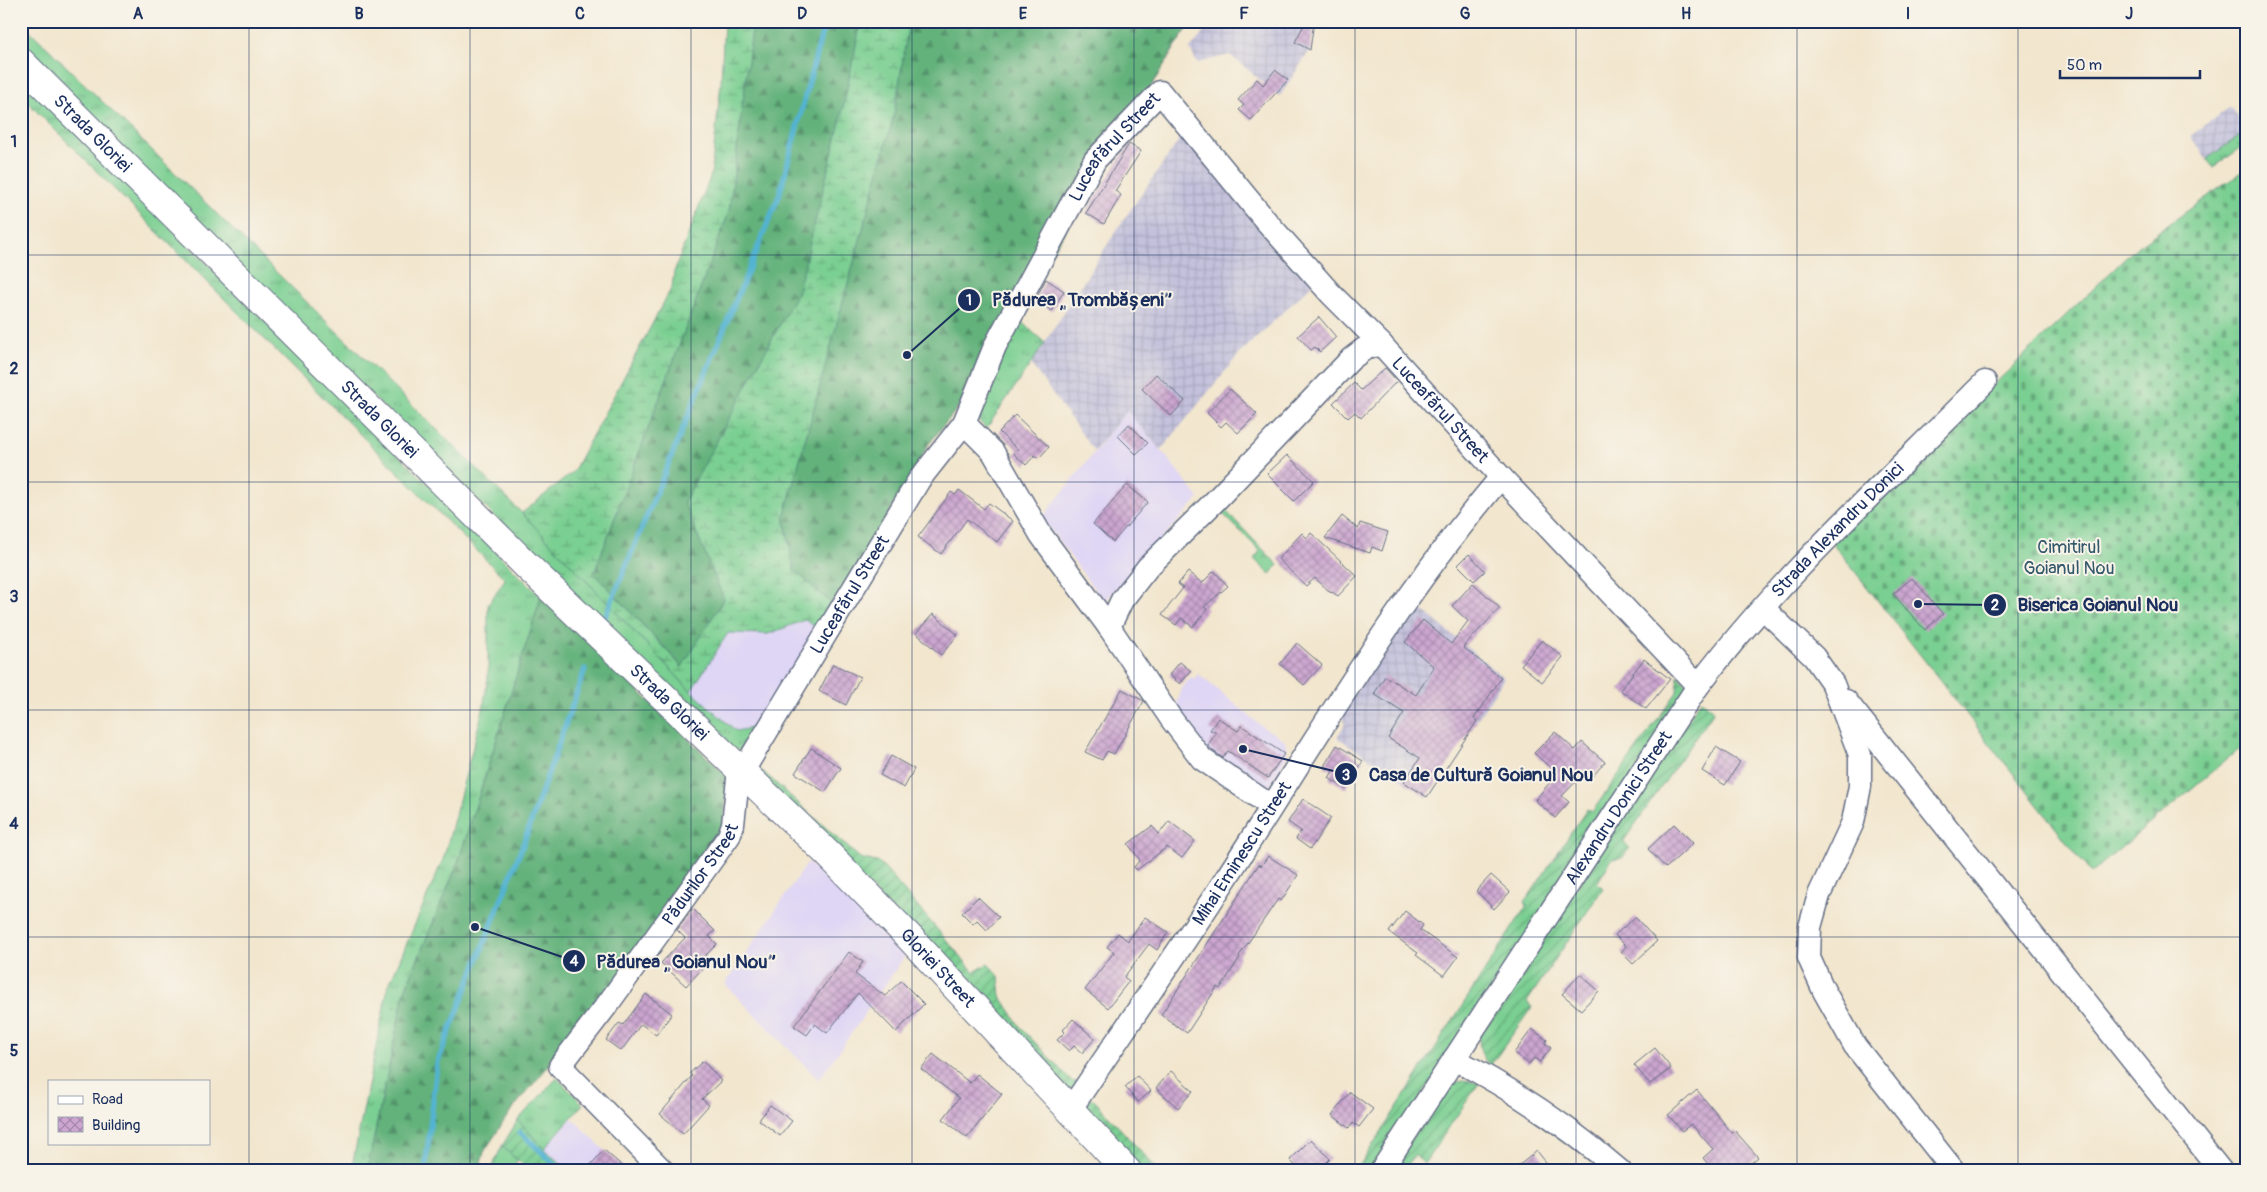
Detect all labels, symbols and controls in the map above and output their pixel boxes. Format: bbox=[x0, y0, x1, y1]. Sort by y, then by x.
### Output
text: A bbox=[133, 4, 144, 24]
text: B bbox=[354, 4, 364, 24]
text: C bbox=[575, 4, 585, 24]
text: D bbox=[797, 4, 807, 24]
text: E bbox=[1019, 4, 1028, 24]
text: F bbox=[1239, 4, 1249, 24]
text: G bbox=[1460, 4, 1471, 24]
text: H bbox=[1681, 4, 1691, 24]
text: I bbox=[1906, 4, 1910, 24]
text: J bbox=[2125, 4, 2133, 24]
scale bar bbox=[2060, 48, 2200, 80]
text: 50 m bbox=[2067, 56, 2102, 75]
street label: Luceafărul Street bbox=[1064, 87, 1166, 205]
street label: Strada Gloriei bbox=[48, 90, 136, 177]
text: 1 bbox=[11, 132, 17, 152]
callout: Pădurea „Trombășeni” bbox=[957, 283, 1182, 317]
text: Pădurea „Trombășeni” bbox=[992, 288, 1172, 312]
text: 1 bbox=[966, 291, 972, 310]
street label: Luceafărul Street bbox=[1386, 352, 1494, 469]
text: 2 bbox=[10, 359, 19, 379]
street label: Strada Gloriei bbox=[335, 376, 423, 463]
street label: Strada Alexandru Donici bbox=[1766, 458, 1909, 603]
street label: Luceafărul Street bbox=[805, 531, 895, 658]
park label: Cimitirul Goianul Nou bbox=[2024, 536, 2114, 580]
text: 3 bbox=[10, 587, 19, 607]
callout: Biserica Goianul Nou bbox=[1983, 588, 2188, 622]
text: Biserica Goianul Nou bbox=[2018, 593, 2178, 617]
text: 2 bbox=[1991, 596, 1999, 615]
street label: Strada Gloriei bbox=[624, 659, 713, 746]
street label: Alexandru Donici Street bbox=[1560, 726, 1678, 889]
callout: Casa de Cultură Goianul Nou bbox=[1334, 757, 1604, 791]
text: Casa de Cultură Goianul Nou bbox=[1369, 763, 1593, 787]
text: 3 bbox=[1342, 766, 1350, 785]
street label: Mihai Eminescu Street bbox=[1187, 777, 1297, 930]
text: 4 bbox=[9, 814, 19, 834]
street label: Pădurilor Street bbox=[657, 820, 745, 930]
street label: Gloriei Street bbox=[895, 924, 981, 1013]
callout: Pădurea „Goianul Nou” bbox=[561, 944, 786, 978]
text: Pădurea „Goianul Nou” bbox=[596, 950, 776, 974]
text: 4 bbox=[570, 952, 579, 971]
text: 5 bbox=[10, 1041, 19, 1061]
legend bbox=[48, 1080, 210, 1144]
text: Road bbox=[92, 1090, 123, 1109]
text: Building bbox=[92, 1116, 140, 1135]

